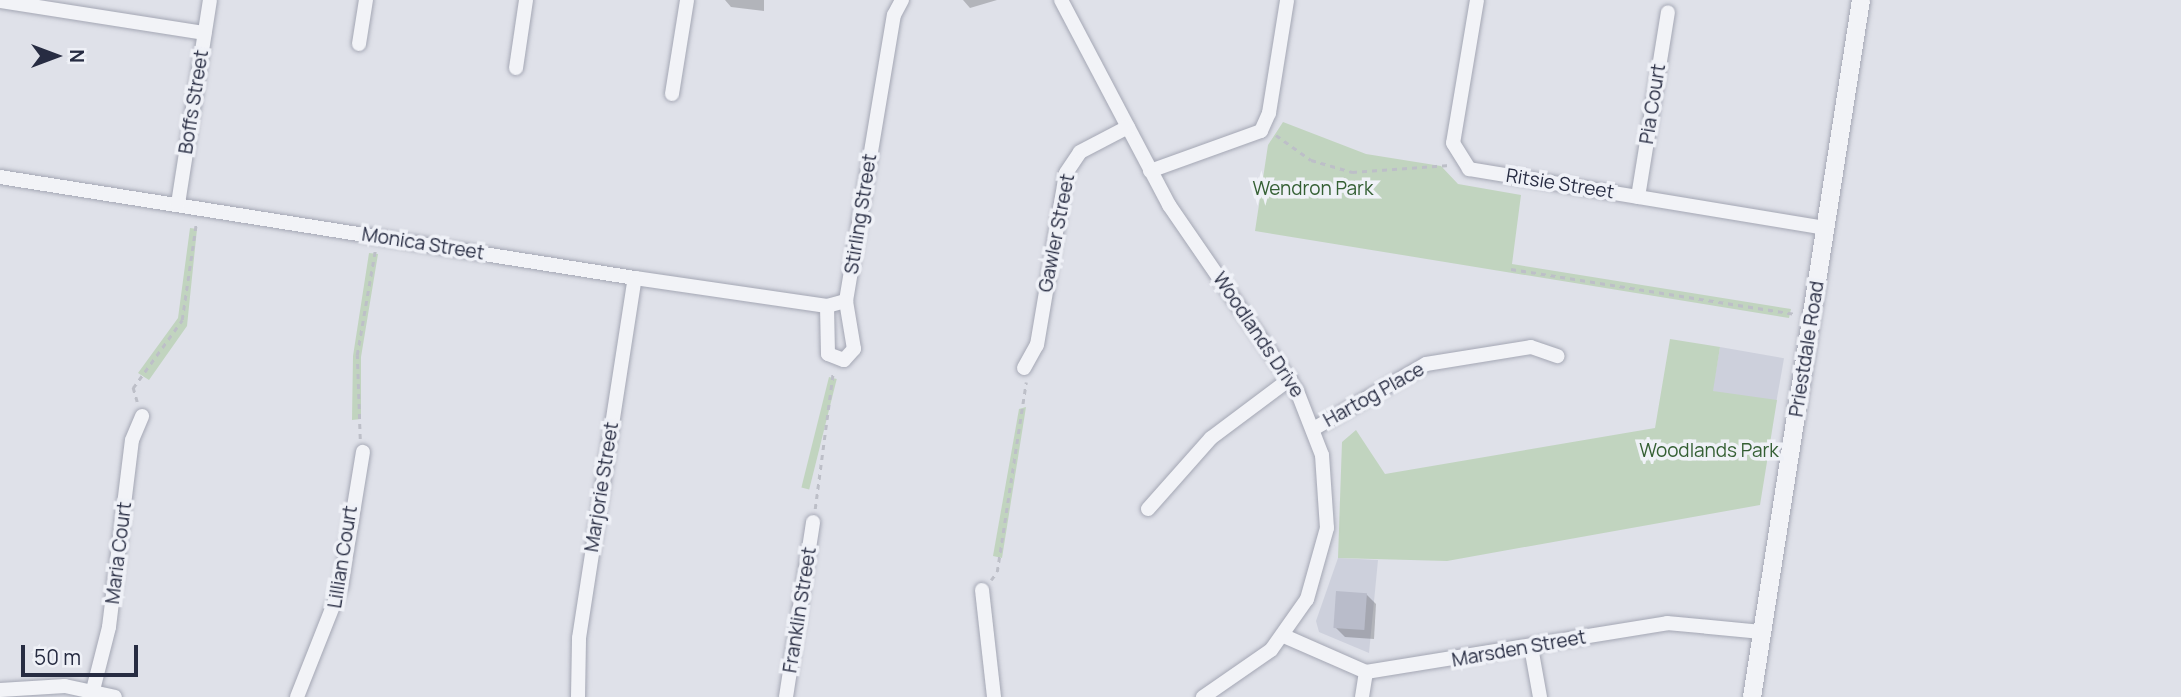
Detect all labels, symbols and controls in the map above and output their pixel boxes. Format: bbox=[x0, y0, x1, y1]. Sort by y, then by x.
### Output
north arrow bbox=[21, 21, 91, 91]
street label: Boffs Street bbox=[175, 48, 213, 156]
text: N bbox=[64, 49, 90, 63]
street label: Pia Court bbox=[1635, 62, 1671, 146]
street label: Stirling Street bbox=[840, 152, 882, 276]
street label: Ritsie Street bbox=[1504, 164, 1616, 204]
street label: Gawler Street bbox=[1034, 172, 1080, 294]
park label: Wendron Park bbox=[1253, 178, 1373, 200]
street label: Monica Street bbox=[360, 223, 486, 265]
street label: Woodlands Drive bbox=[1208, 268, 1308, 402]
street label: Priestdale Road bbox=[1785, 279, 1829, 419]
street label: Hartog Place bbox=[1320, 358, 1428, 432]
street label: Marjorie Street bbox=[580, 420, 624, 554]
park label: Woodlands Park bbox=[1639, 440, 1779, 462]
street label: Maria Court bbox=[101, 501, 137, 605]
street label: Lillian Court bbox=[324, 504, 362, 610]
street label: Franklin Street bbox=[779, 545, 821, 675]
street label: Marsden Street bbox=[1450, 626, 1588, 672]
scale bar bbox=[24, 630, 142, 674]
text: 50 m bbox=[34, 643, 81, 671]

